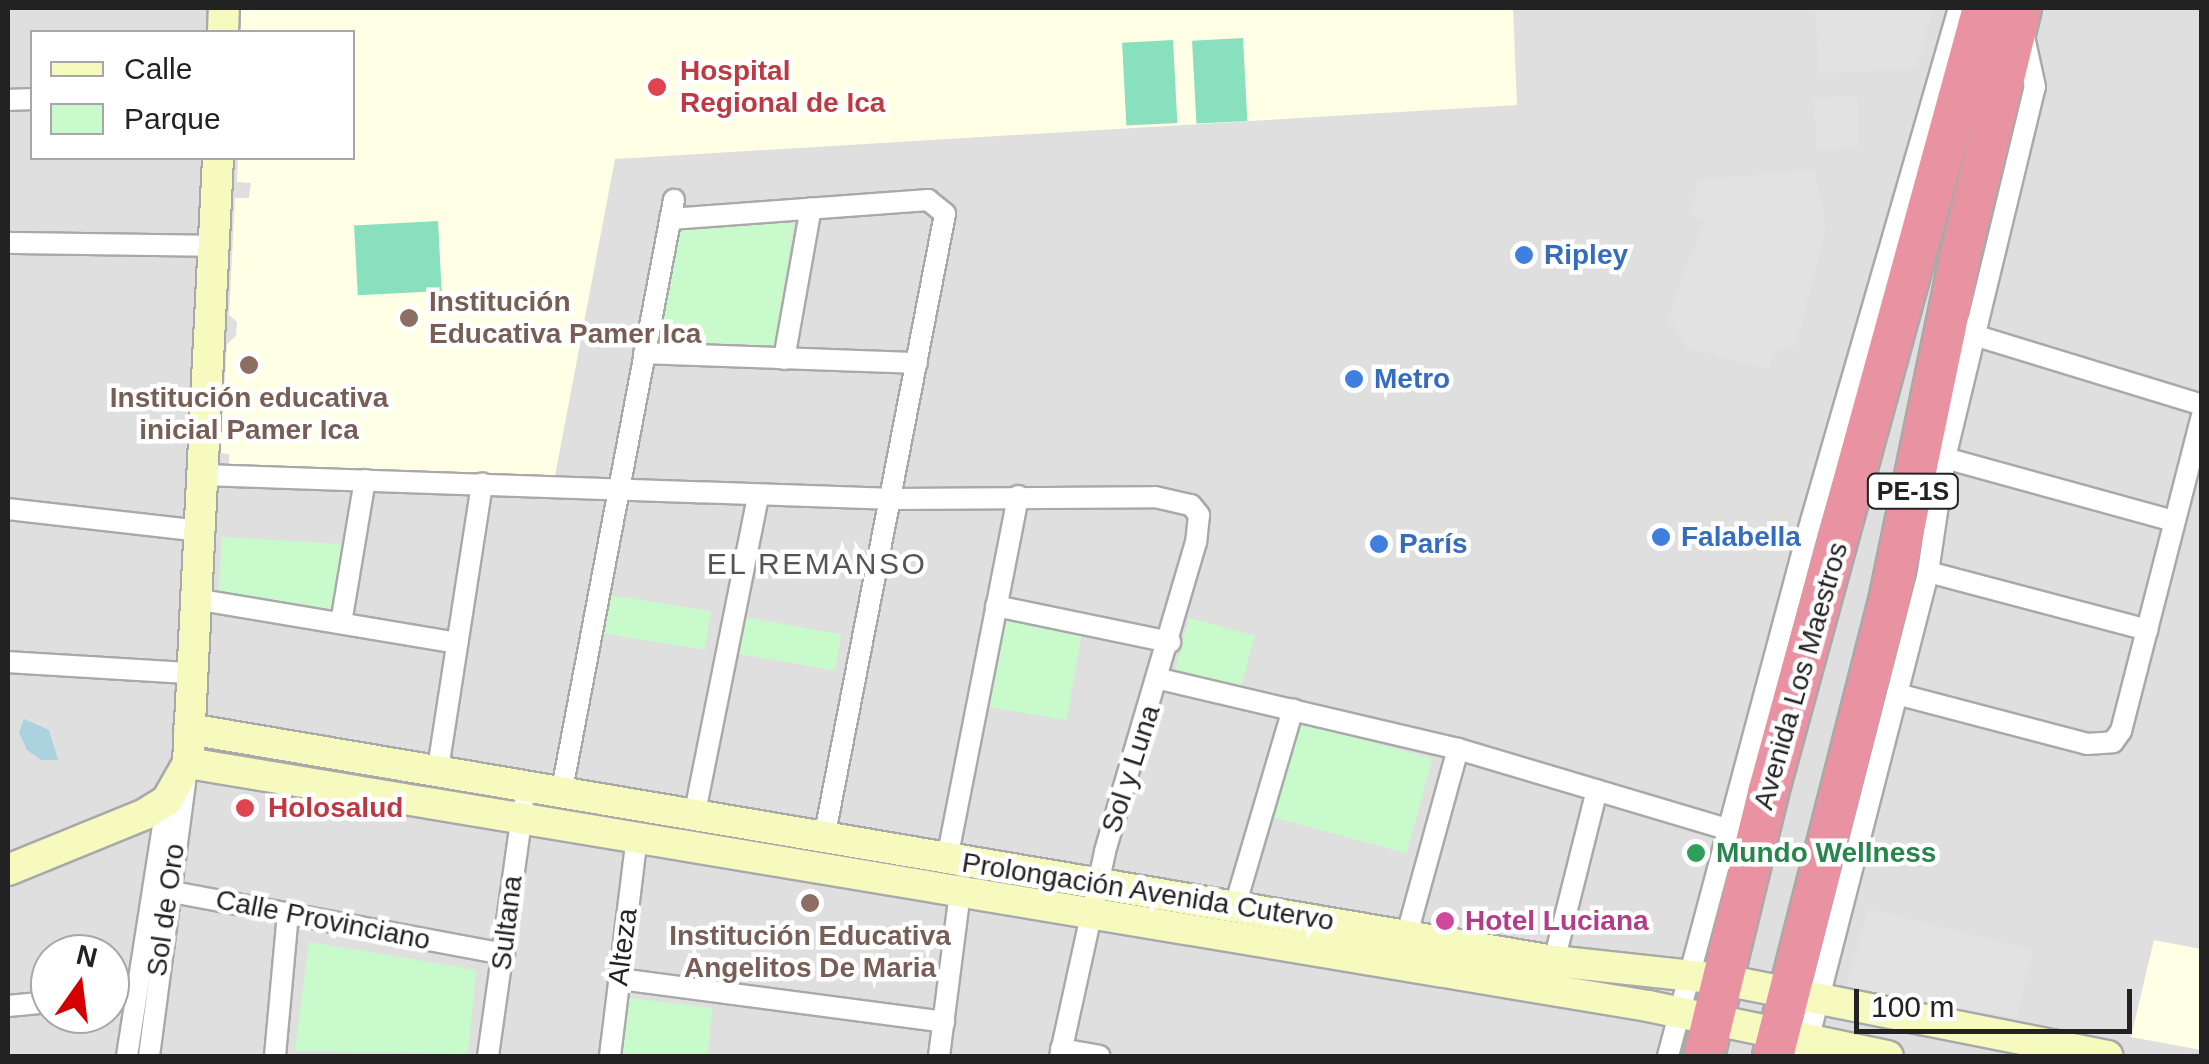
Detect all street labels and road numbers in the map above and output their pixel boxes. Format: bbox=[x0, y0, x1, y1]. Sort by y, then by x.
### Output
road number: PE-1S bbox=[1866, 471, 1960, 511]
street label: Avenida Los Maestros bbox=[1747, 538, 1855, 814]
street label: Sol y Luna bbox=[1095, 701, 1167, 837]
street label: Sol de Oro bbox=[140, 841, 192, 979]
street label: Prolongación Avenida Cutervo bbox=[959, 846, 1337, 938]
street label: Sultana bbox=[485, 874, 529, 972]
street label: Calle Provinciano bbox=[213, 883, 433, 957]
street label: Alteza bbox=[602, 906, 644, 988]

